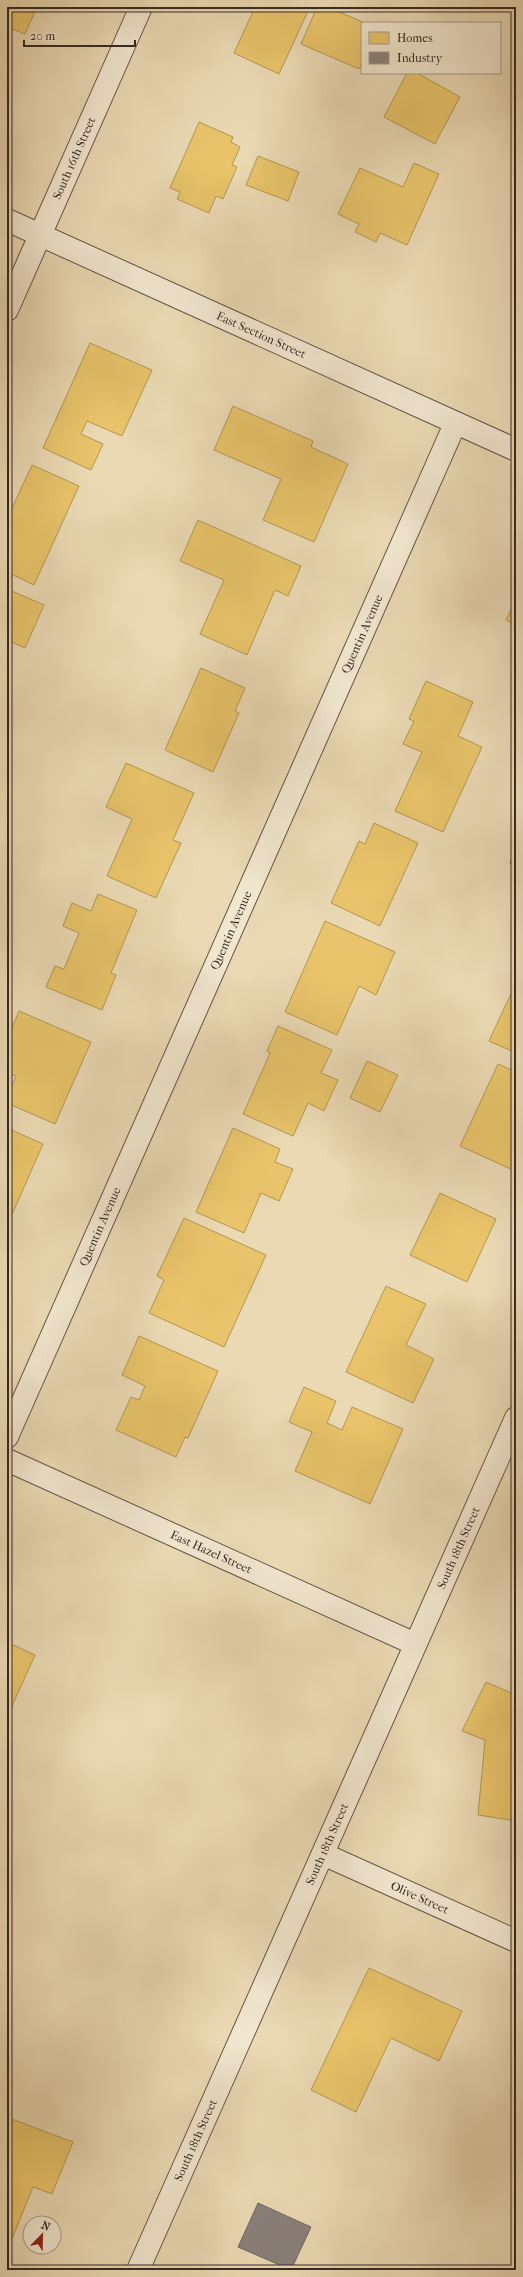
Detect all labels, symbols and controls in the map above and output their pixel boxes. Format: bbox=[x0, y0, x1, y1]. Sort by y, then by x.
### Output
scale bar bbox=[24, 22, 135, 48]
legend bbox=[361, 22, 501, 74]
text: 20 m bbox=[30, 29, 55, 43]
text: Homes bbox=[397, 31, 433, 45]
text: Industry bbox=[397, 51, 443, 65]
street label: South 16th Street bbox=[50, 114, 99, 202]
street label: East Section Street bbox=[214, 309, 309, 361]
street label: Quentin Avenue bbox=[339, 592, 386, 676]
street label: Quentin Avenue bbox=[207, 889, 255, 972]
street label: Quentin Avenue bbox=[76, 1185, 124, 1268]
street label: South 18th Street bbox=[434, 1504, 483, 1591]
street label: East Hazel Street bbox=[168, 1528, 255, 1577]
street label: South 18th Street bbox=[303, 1800, 352, 1887]
street label: Olive Street bbox=[388, 1878, 452, 1917]
street label: South 18th Street bbox=[171, 2096, 220, 2183]
north arrow bbox=[22, 2215, 62, 2255]
text: N bbox=[39, 2219, 53, 2234]

